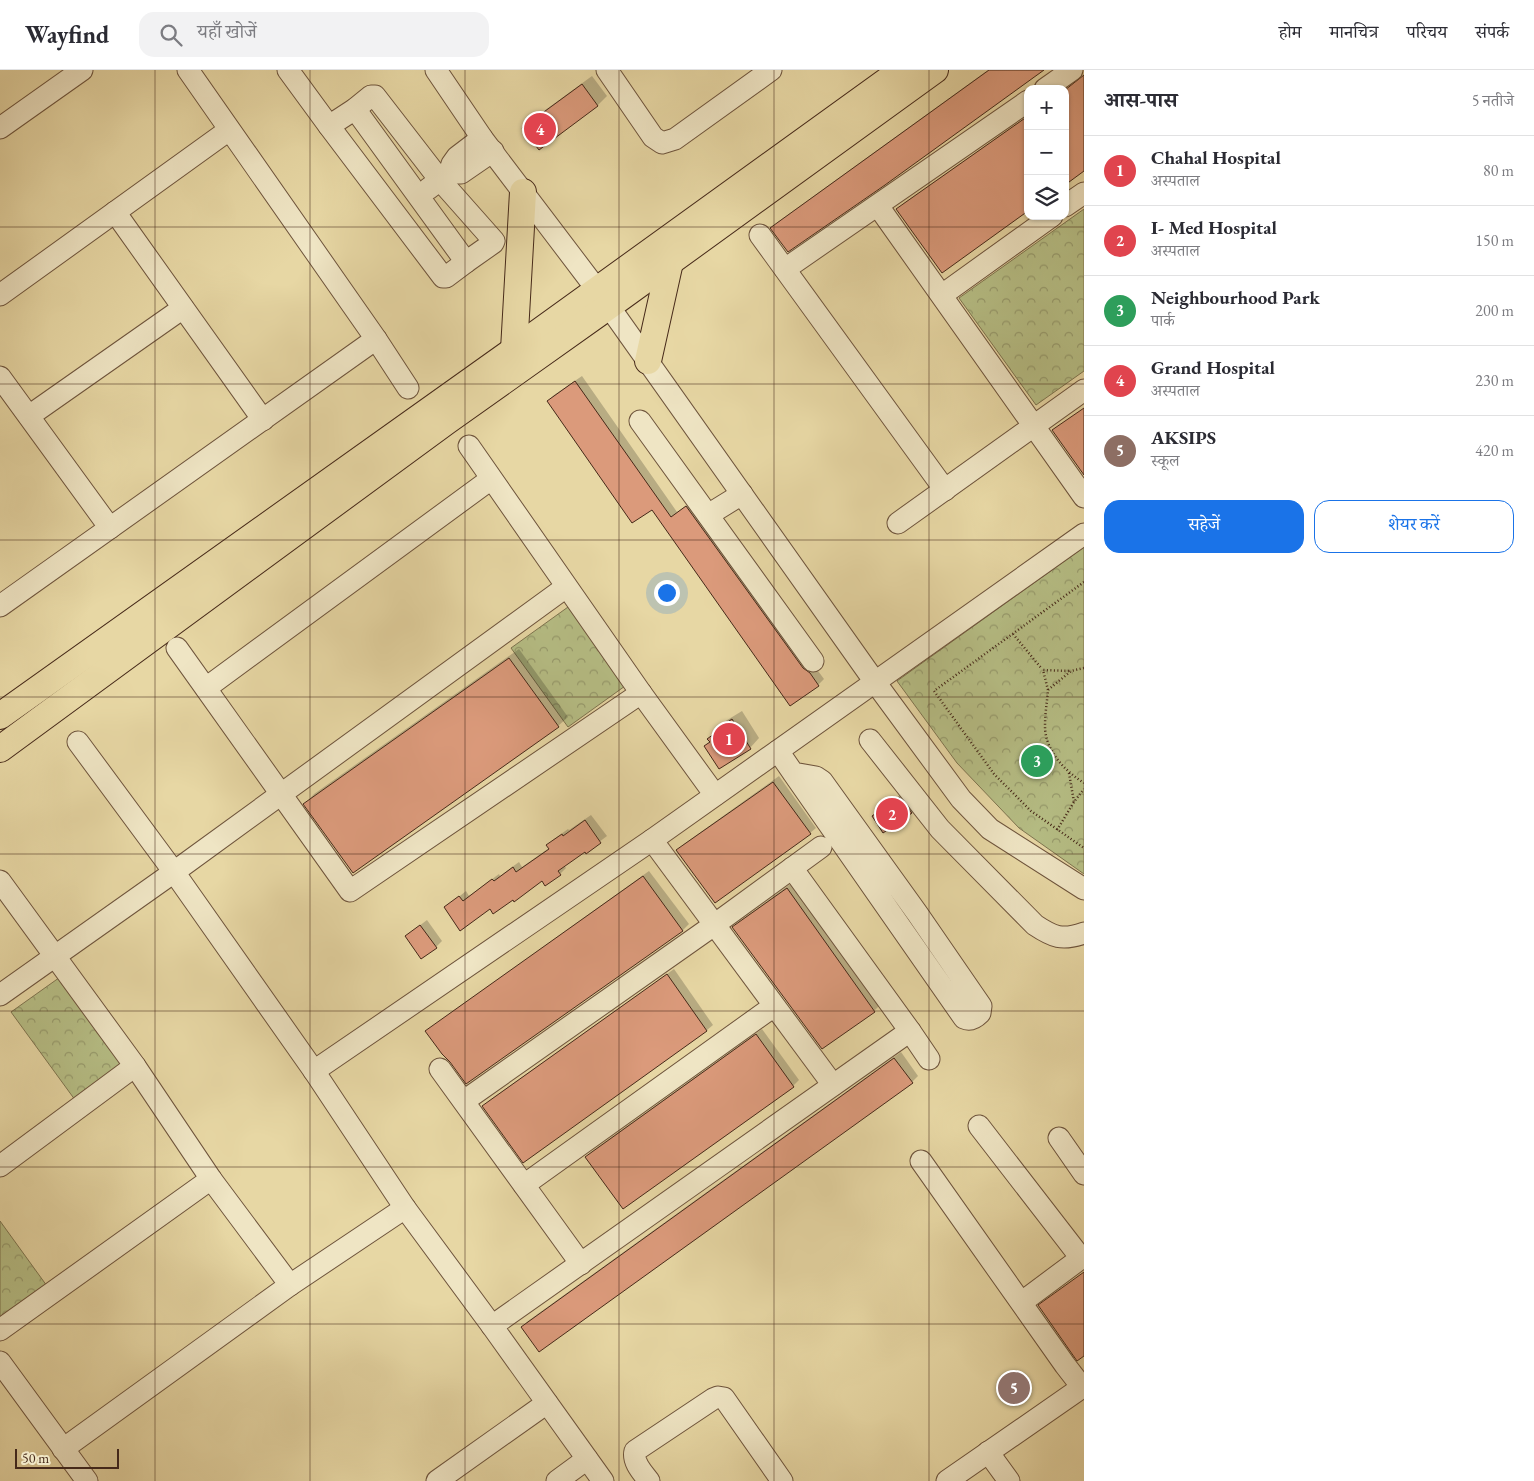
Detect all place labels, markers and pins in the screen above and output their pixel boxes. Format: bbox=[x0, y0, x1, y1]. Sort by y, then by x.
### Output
pin: 4 bbox=[524, 110, 556, 148]
pin: 1 bbox=[713, 720, 745, 758]
pin: 3 bbox=[1021, 742, 1053, 780]
pin: 2 bbox=[876, 795, 908, 833]
pin: 5 bbox=[998, 1369, 1030, 1407]

